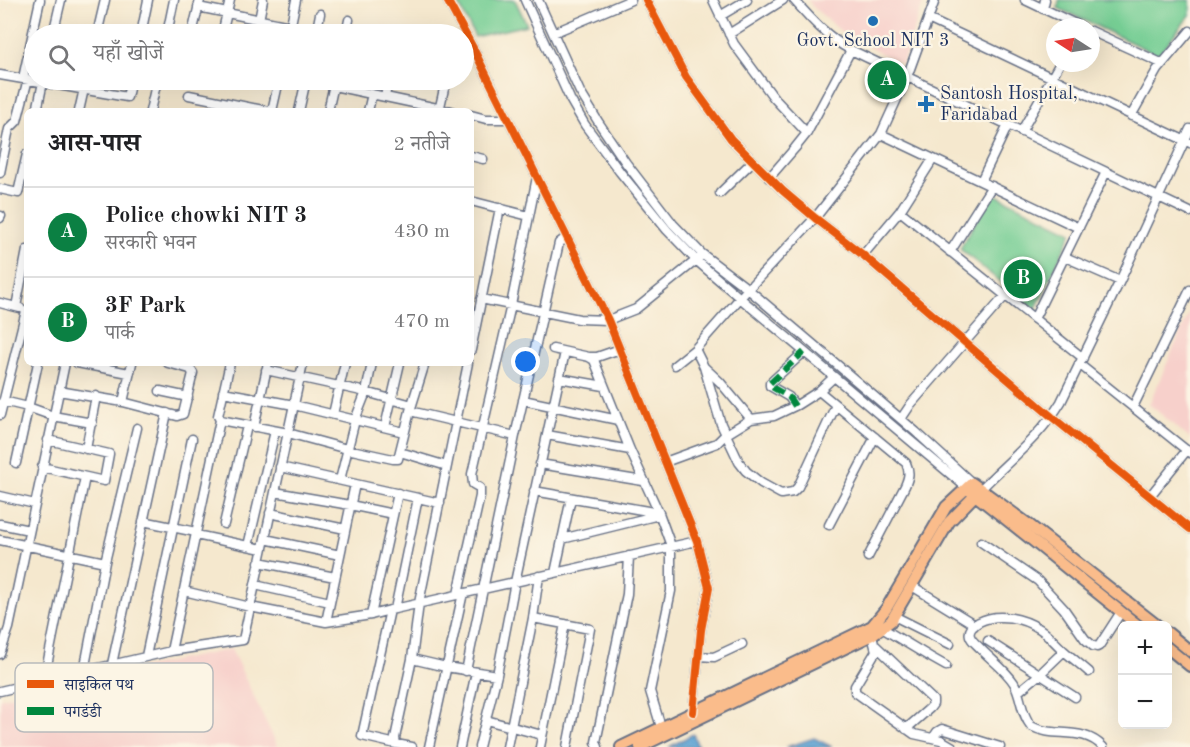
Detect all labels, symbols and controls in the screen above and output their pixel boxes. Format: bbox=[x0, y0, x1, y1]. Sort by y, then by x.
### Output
marker: Govt. School NIT 3 bbox=[866, 14, 880, 28]
north arrow bbox=[1046, 18, 1100, 72]
search box bbox=[24, 24, 474, 90]
place label: Govt. School NIT 3 bbox=[797, 32, 949, 50]
icon: search bbox=[45, 41, 78, 74]
text: यहाँ खोजें bbox=[93, 43, 164, 65]
pin: A bbox=[868, 58, 906, 103]
place label: Santosh Hospital, Faridabad bbox=[940, 85, 1078, 124]
marker: Santosh Hospital, Faridabad bbox=[917, 95, 935, 113]
text: आस-पास bbox=[48, 131, 140, 157]
text: 2 नतीजे bbox=[393, 135, 450, 155]
text: Police chowki NIT 3 bbox=[105, 205, 307, 227]
text: A bbox=[60, 222, 75, 242]
text: 430 m bbox=[394, 222, 450, 242]
text: सरकारी भवन bbox=[105, 234, 196, 254]
pin: B bbox=[1004, 256, 1042, 302]
text: 3F Park bbox=[105, 295, 186, 317]
text: B bbox=[60, 312, 75, 332]
text: 470 m bbox=[394, 312, 450, 332]
text: पार्क bbox=[105, 324, 134, 344]
your location bbox=[511, 347, 540, 376]
map controls bbox=[1118, 621, 1172, 729]
button: + bbox=[1118, 621, 1172, 675]
legend bbox=[15, 663, 213, 732]
button: − bbox=[1118, 675, 1172, 729]
text: साइकिल पथ bbox=[63, 676, 134, 694]
text: पगडंडी bbox=[63, 702, 102, 721]

